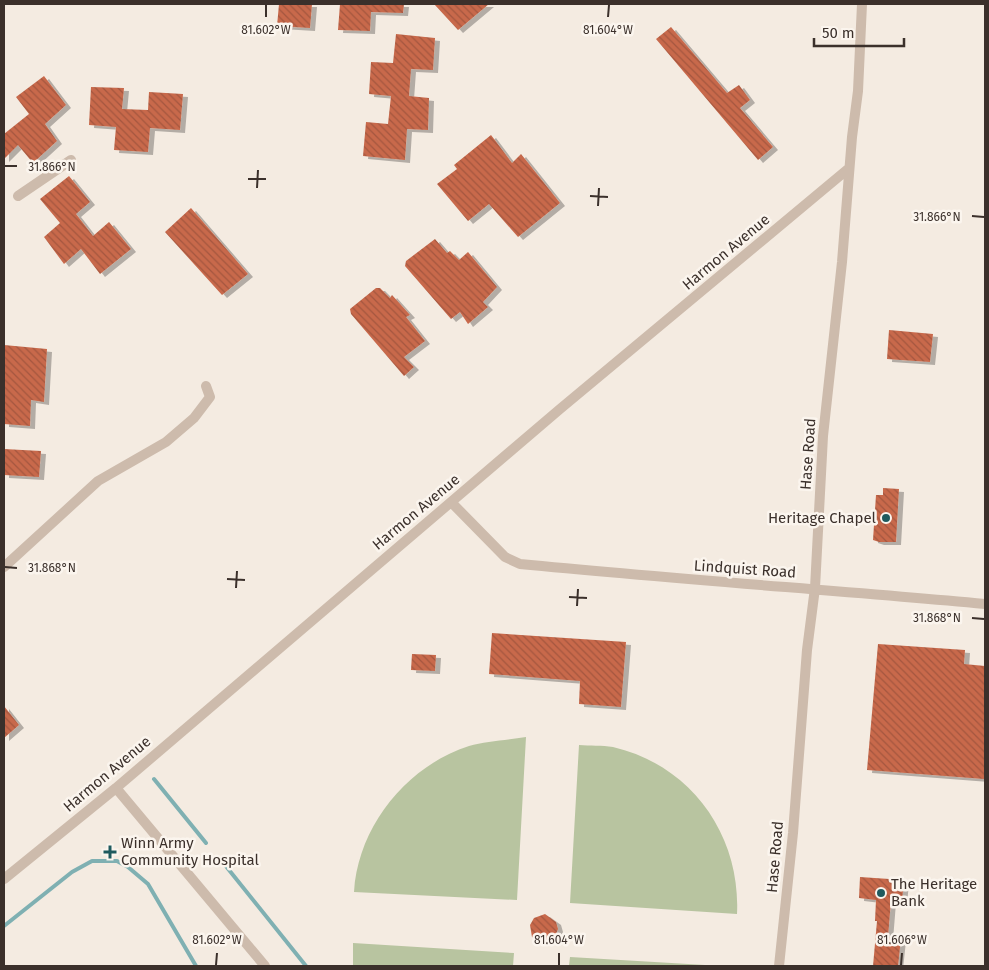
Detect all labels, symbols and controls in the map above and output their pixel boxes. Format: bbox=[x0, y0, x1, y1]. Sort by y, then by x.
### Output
scale bar bbox=[814, 15, 904, 47]
text: 81.602°W bbox=[241, 23, 291, 37]
text: 81.604°W bbox=[583, 23, 633, 37]
text: 50 m bbox=[822, 24, 855, 42]
text: 31.866°N bbox=[28, 160, 76, 174]
street label: Harmon Avenue bbox=[679, 210, 773, 294]
text: 31.866°N bbox=[913, 210, 961, 224]
street label: Hase Road bbox=[797, 417, 819, 491]
street label: Harmon Avenue bbox=[369, 470, 463, 554]
place label: Heritage Chapel bbox=[768, 509, 877, 527]
marker: Heritage Chapel bbox=[880, 512, 892, 524]
street label: Lindquist Road bbox=[693, 556, 797, 582]
text: 31.868°N bbox=[28, 561, 76, 575]
text: 31.868°N bbox=[913, 611, 961, 625]
street label: Harmon Avenue bbox=[60, 732, 154, 816]
street label: Hase Road bbox=[763, 820, 787, 894]
place label: Winn Army Community Hospital bbox=[121, 834, 259, 869]
marker: Winn Army Community Hospital bbox=[103, 845, 117, 859]
place label: The Heritage Bank bbox=[891, 875, 977, 910]
marker: The Heritage Bank bbox=[875, 887, 887, 899]
text: 81.602°W bbox=[192, 933, 242, 947]
text: 81.604°W bbox=[534, 933, 584, 947]
text: 81.606°W bbox=[877, 933, 927, 947]

